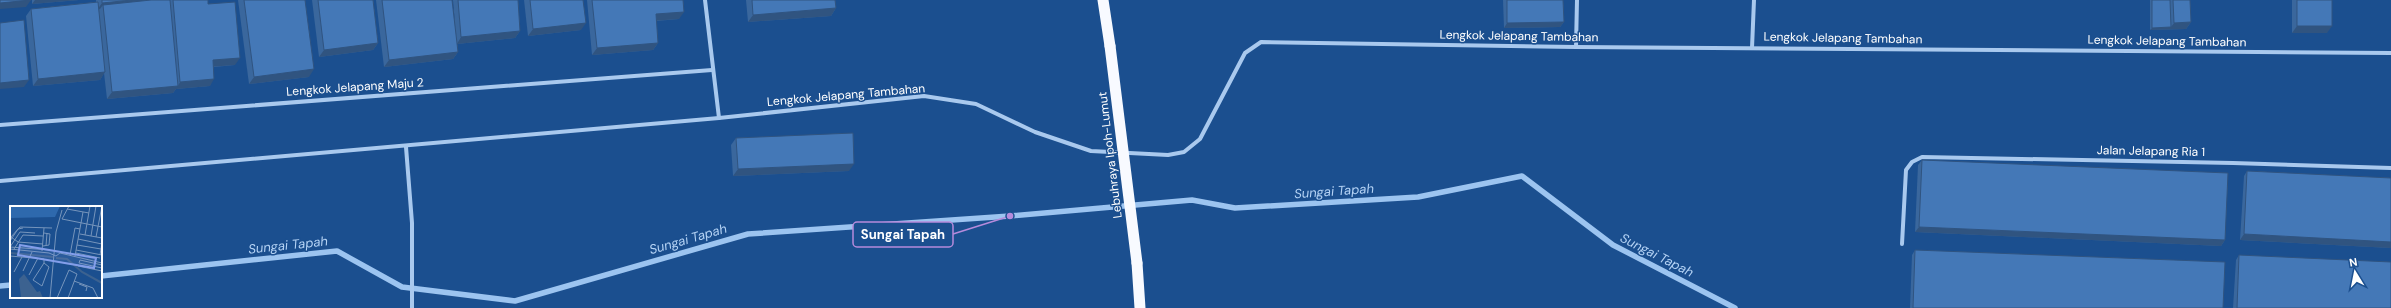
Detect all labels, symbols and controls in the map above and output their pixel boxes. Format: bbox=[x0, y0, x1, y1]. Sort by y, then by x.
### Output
street label: Lengkok Jelapang Tambahan bbox=[1440, 27, 1599, 45]
street label: Lengkok Jelapang Tambahan bbox=[1764, 29, 1923, 47]
street label: Lengkok Jelapang Tambahan bbox=[2088, 32, 2247, 50]
street label: Lengkok Jelapang Maju 2 bbox=[286, 74, 424, 100]
street label: Lengkok Jelapang Tambahan bbox=[766, 80, 926, 110]
street label: Lebuhraya Ipoh-Lumut bbox=[1094, 91, 1126, 219]
street label: Jalan Jelapang Ria 1 bbox=[2097, 142, 2205, 160]
water label: Sungai Tapah bbox=[1293, 180, 1375, 202]
inset map bbox=[10, 206, 102, 298]
water label: Sungai Tapah bbox=[647, 220, 729, 258]
callout: Sungai Tapah bbox=[853, 222, 953, 247]
text: Sungai Tapah bbox=[861, 226, 945, 243]
water label: Sungai Tapah bbox=[1617, 229, 1697, 281]
water label: Sungai Tapah bbox=[247, 232, 329, 258]
north arrow bbox=[2335, 252, 2375, 292]
text: N bbox=[2348, 255, 2358, 270]

